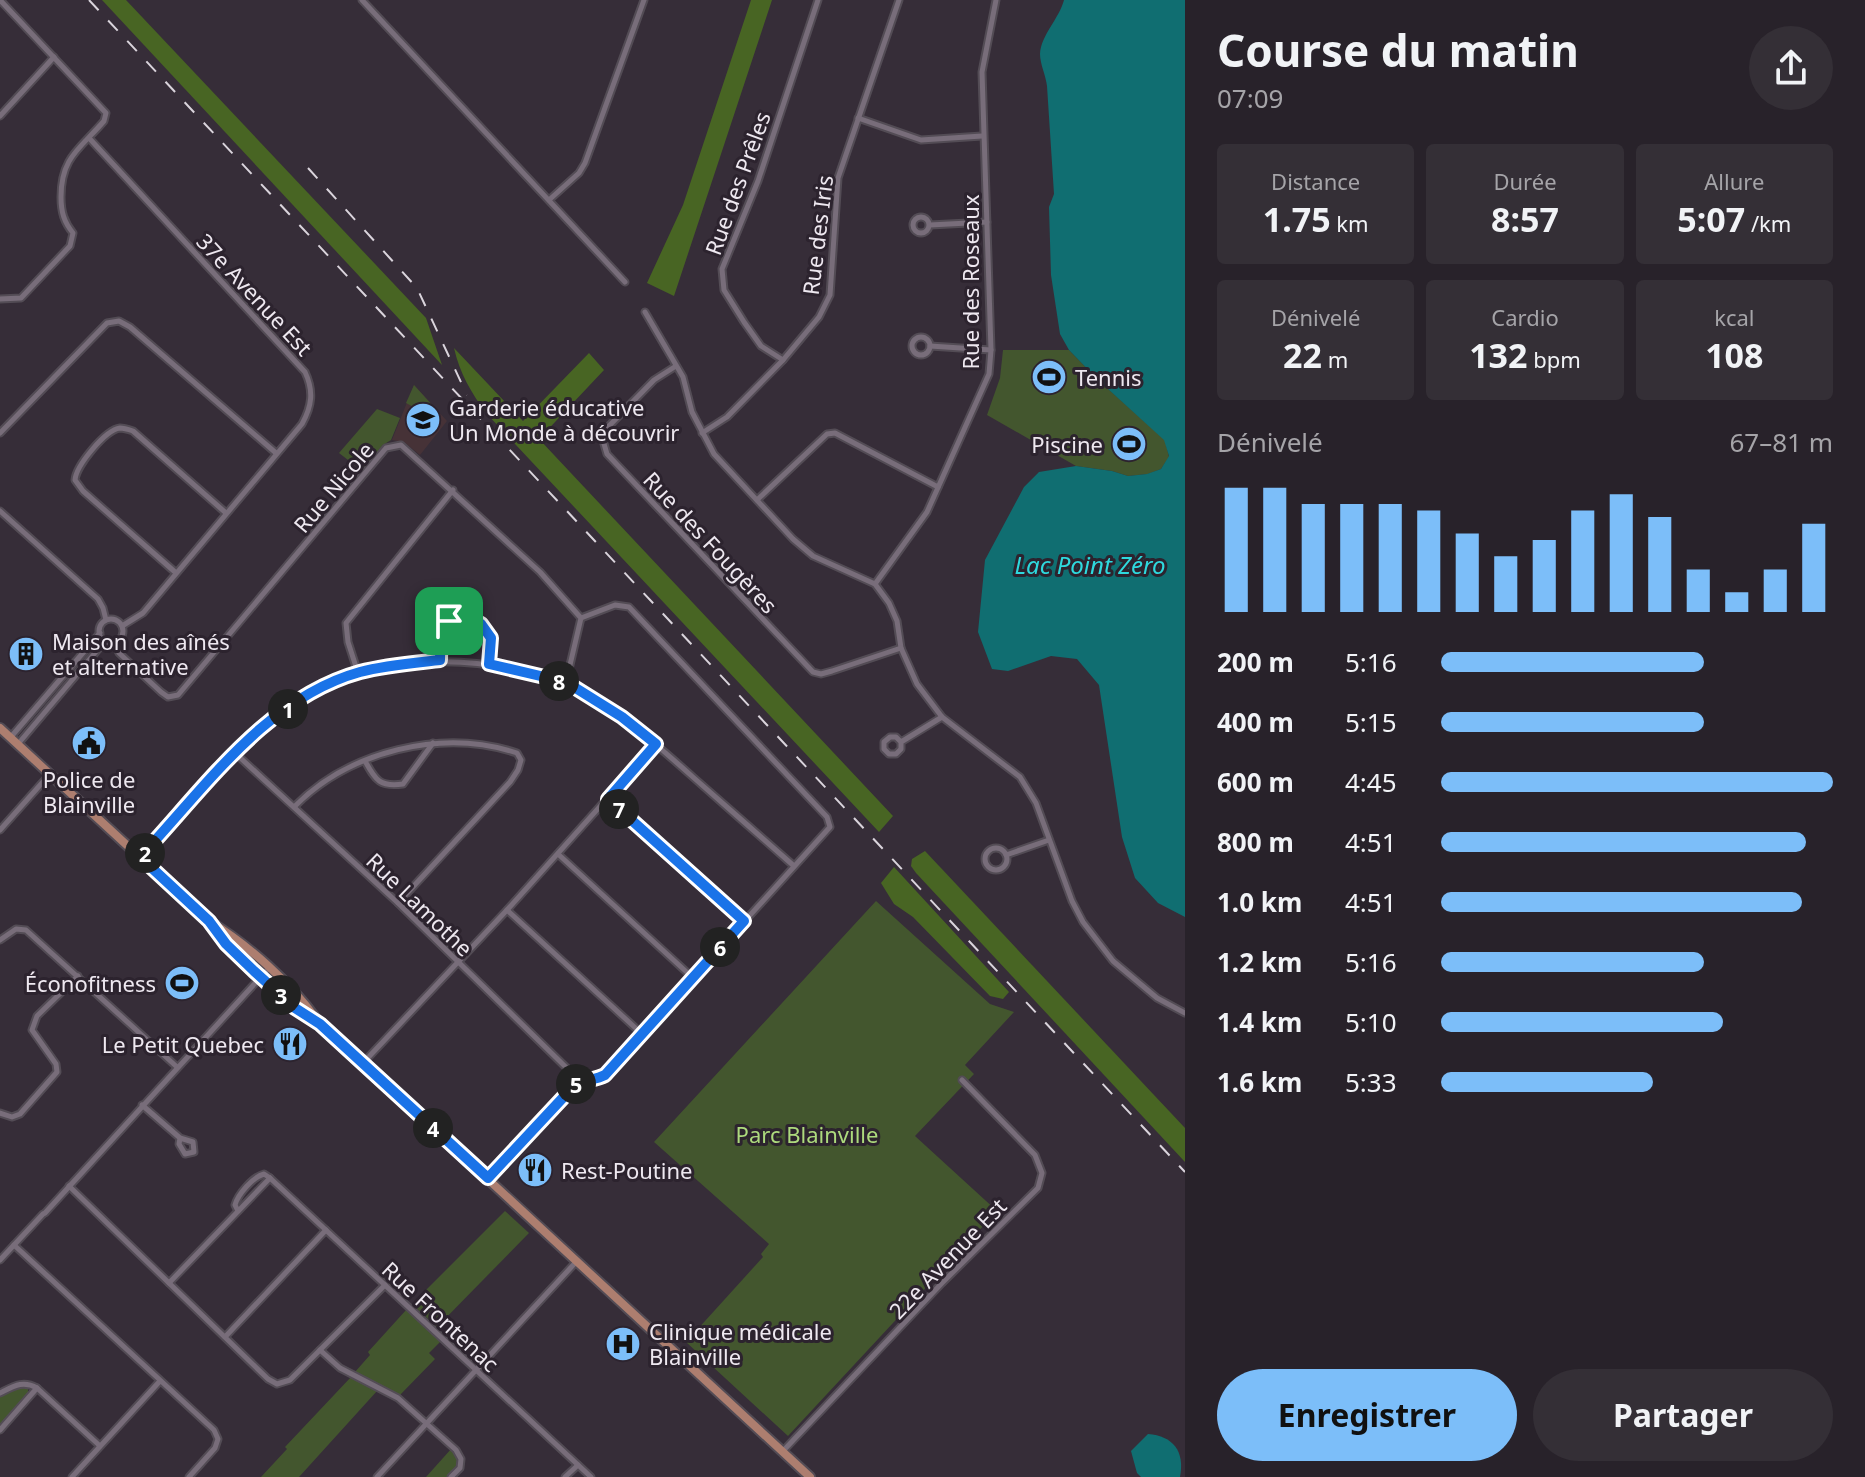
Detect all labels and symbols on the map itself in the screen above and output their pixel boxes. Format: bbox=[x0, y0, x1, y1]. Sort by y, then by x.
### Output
street label: Rue des Prêles bbox=[697, 107, 777, 259]
street label: Rue des Iris bbox=[795, 173, 839, 297]
street label: Rue des Roseaux bbox=[955, 194, 985, 370]
street label: 37e Avenue Est bbox=[190, 226, 320, 362]
sports icon: Tennis bbox=[1030, 358, 1068, 396]
place label: Tennis bbox=[1075, 362, 1142, 392]
place label: Garderie éducative Un Monde à découvrir bbox=[449, 392, 679, 447]
school or university icon: Garderie éducative Un Monde à découvrir bbox=[404, 401, 442, 439]
sports icon: Piscine bbox=[1110, 425, 1148, 463]
place label: Piscine bbox=[1031, 429, 1103, 459]
street label: Rue Nicole bbox=[286, 435, 380, 539]
street label: Rue des Fougères bbox=[637, 465, 785, 619]
water label: Lac Point Zéro bbox=[1015, 548, 1165, 581]
pin bbox=[415, 587, 483, 655]
place label: Maison des aînés et alternative bbox=[52, 626, 230, 681]
building icon: Maison des aînés et alternative bbox=[7, 635, 45, 673]
pin: 8 bbox=[539, 661, 579, 701]
pin: 1 bbox=[268, 689, 308, 729]
public building icon: Police de Blainville bbox=[70, 724, 108, 762]
place label: Police de Blainville bbox=[43, 764, 135, 819]
pin: 7 bbox=[599, 789, 639, 829]
pin: 2 bbox=[125, 833, 165, 873]
street label: Rue Lamothe bbox=[360, 846, 480, 962]
pin: 6 bbox=[700, 927, 740, 967]
sports icon: Éconofitness bbox=[163, 964, 201, 1002]
place label: Éconofitness bbox=[25, 968, 156, 998]
pin: 3 bbox=[261, 975, 301, 1015]
restaurant icon: Le Petit Quebec bbox=[271, 1025, 309, 1063]
place label: Le Petit Quebec bbox=[102, 1029, 264, 1059]
pin: 5 bbox=[556, 1064, 596, 1104]
pin: 4 bbox=[413, 1108, 453, 1148]
park label: Parc Blainville bbox=[736, 1119, 878, 1149]
restaurant icon: Rest-Poutine bbox=[516, 1151, 554, 1189]
place label: Rest-Poutine bbox=[561, 1155, 693, 1185]
street label: 22e Avenue Est bbox=[882, 1191, 1012, 1325]
street label: Rue Frontenac bbox=[376, 1254, 506, 1378]
place label: Clinique médicale Blainville bbox=[649, 1316, 832, 1371]
hospital icon: Clinique médicale Blainville bbox=[604, 1325, 642, 1363]

